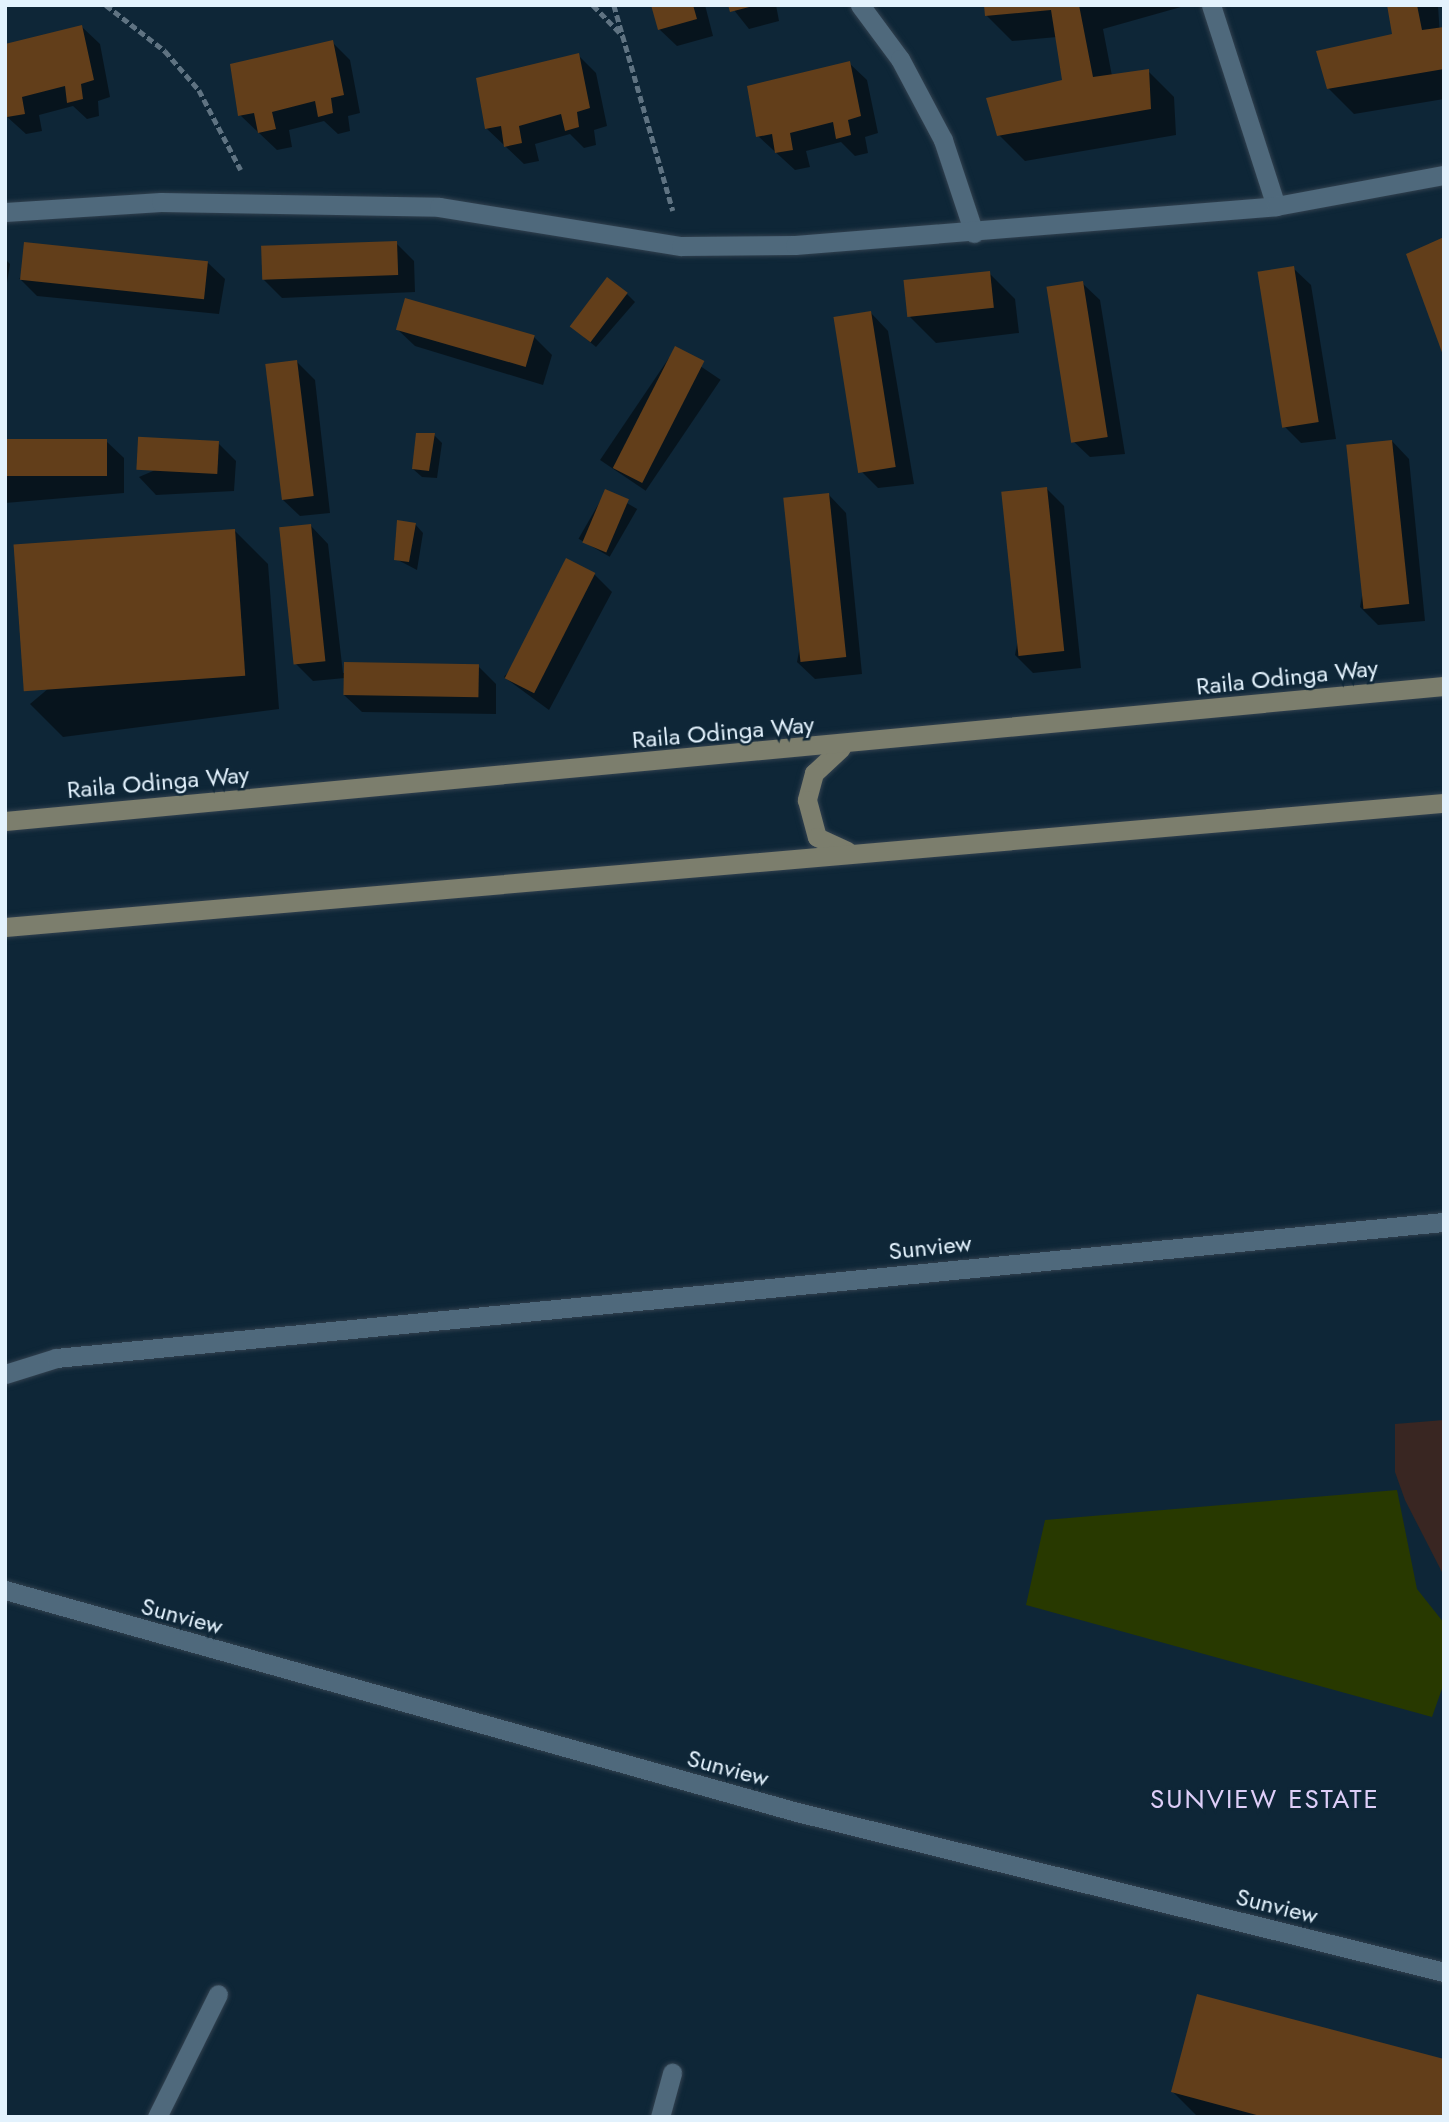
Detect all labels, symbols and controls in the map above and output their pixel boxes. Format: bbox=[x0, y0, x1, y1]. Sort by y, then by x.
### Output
street label: Raila Odinga Way bbox=[1195, 653, 1379, 701]
street label: Raila Odinga Way bbox=[631, 710, 815, 754]
street label: Raila Odinga Way bbox=[66, 760, 250, 804]
street label: Sunview bbox=[887, 1228, 973, 1266]
street label: Sunview bbox=[138, 1591, 226, 1641]
street label: Sunview bbox=[684, 1743, 772, 1793]
district label: SUNVIEW ESTATE bbox=[1152, 1784, 1378, 1816]
street label: Sunview bbox=[1233, 1882, 1321, 1930]

